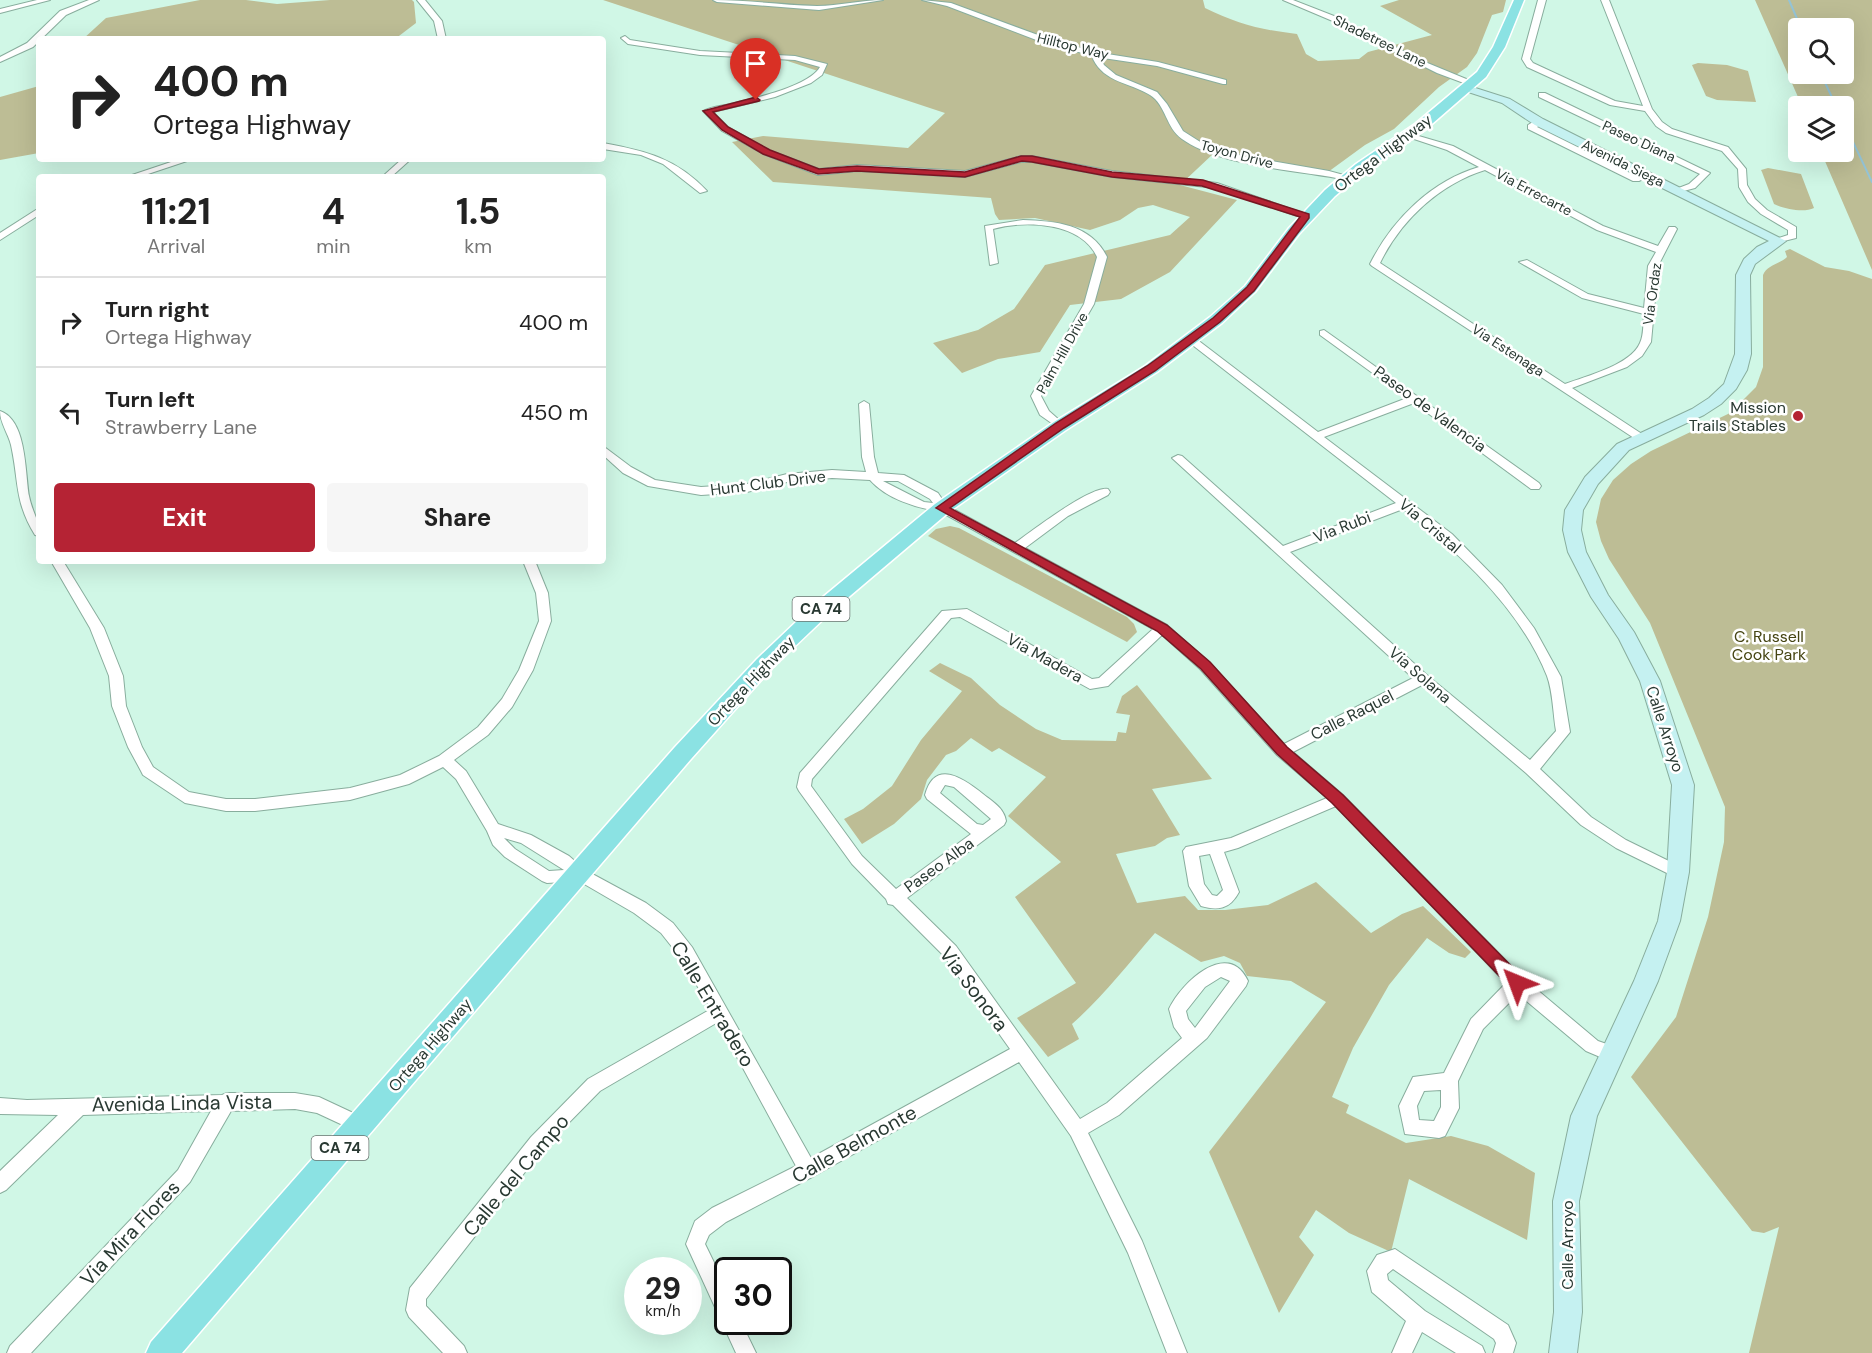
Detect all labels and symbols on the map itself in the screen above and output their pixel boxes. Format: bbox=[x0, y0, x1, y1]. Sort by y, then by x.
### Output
street label: Shadetree Lane bbox=[1331, 11, 1430, 71]
street label: Hilltop Way bbox=[1035, 28, 1111, 64]
pin bbox=[730, 38, 781, 100]
street label: Ortega Highway bbox=[1330, 109, 1436, 197]
street label: Paseo Diana bbox=[1600, 116, 1678, 166]
street label: Avenida Siega bbox=[1579, 135, 1667, 191]
street label: Toyon Drive bbox=[1199, 136, 1275, 172]
street label: Via Errecarte bbox=[1493, 164, 1575, 220]
street label: Via Ordaz bbox=[1639, 262, 1665, 326]
street label: Palm Hill Drive bbox=[1032, 309, 1092, 397]
street label: Via Estenaga bbox=[1468, 320, 1548, 380]
street label: Paseo de Valencia bbox=[1370, 361, 1490, 457]
place label: Mission Trails Stables bbox=[1689, 397, 1786, 436]
marker: Mission Trails Stables bbox=[1791, 409, 1805, 423]
street label: Hunt Club Drive bbox=[709, 466, 827, 500]
street label: Via Cristal bbox=[1395, 494, 1465, 558]
street label: Via Rubi bbox=[1310, 506, 1374, 548]
road number: CA 74 bbox=[792, 597, 850, 621]
park label: C. Russell Cook Park bbox=[1732, 626, 1806, 665]
street label: Via Madera bbox=[1003, 629, 1087, 687]
street label: Ortega Highway bbox=[703, 631, 799, 731]
street label: Via Solana bbox=[1384, 642, 1456, 708]
street label: Calle Arroyo bbox=[1641, 683, 1689, 775]
street label: Calle Raquel bbox=[1307, 685, 1397, 745]
street label: Paseo Alba bbox=[900, 833, 978, 897]
street label: Calle Entradero bbox=[665, 936, 761, 1072]
street label: Via Sonora bbox=[934, 941, 1014, 1037]
position arrow bbox=[1485, 951, 1549, 1015]
street label: Ortega Highway bbox=[384, 994, 477, 1096]
street label: Avenida Linda Vista bbox=[91, 1088, 273, 1118]
street label: Calle Belmonte bbox=[787, 1099, 921, 1189]
street label: Calle del Campo bbox=[457, 1108, 575, 1242]
road number: CA 74 bbox=[312, 1136, 368, 1160]
street label: Via Mira Flores bbox=[74, 1175, 186, 1291]
street label: Calle Arroyo bbox=[1557, 1200, 1578, 1290]
speed limit sign: 30 bbox=[714, 1257, 792, 1335]

